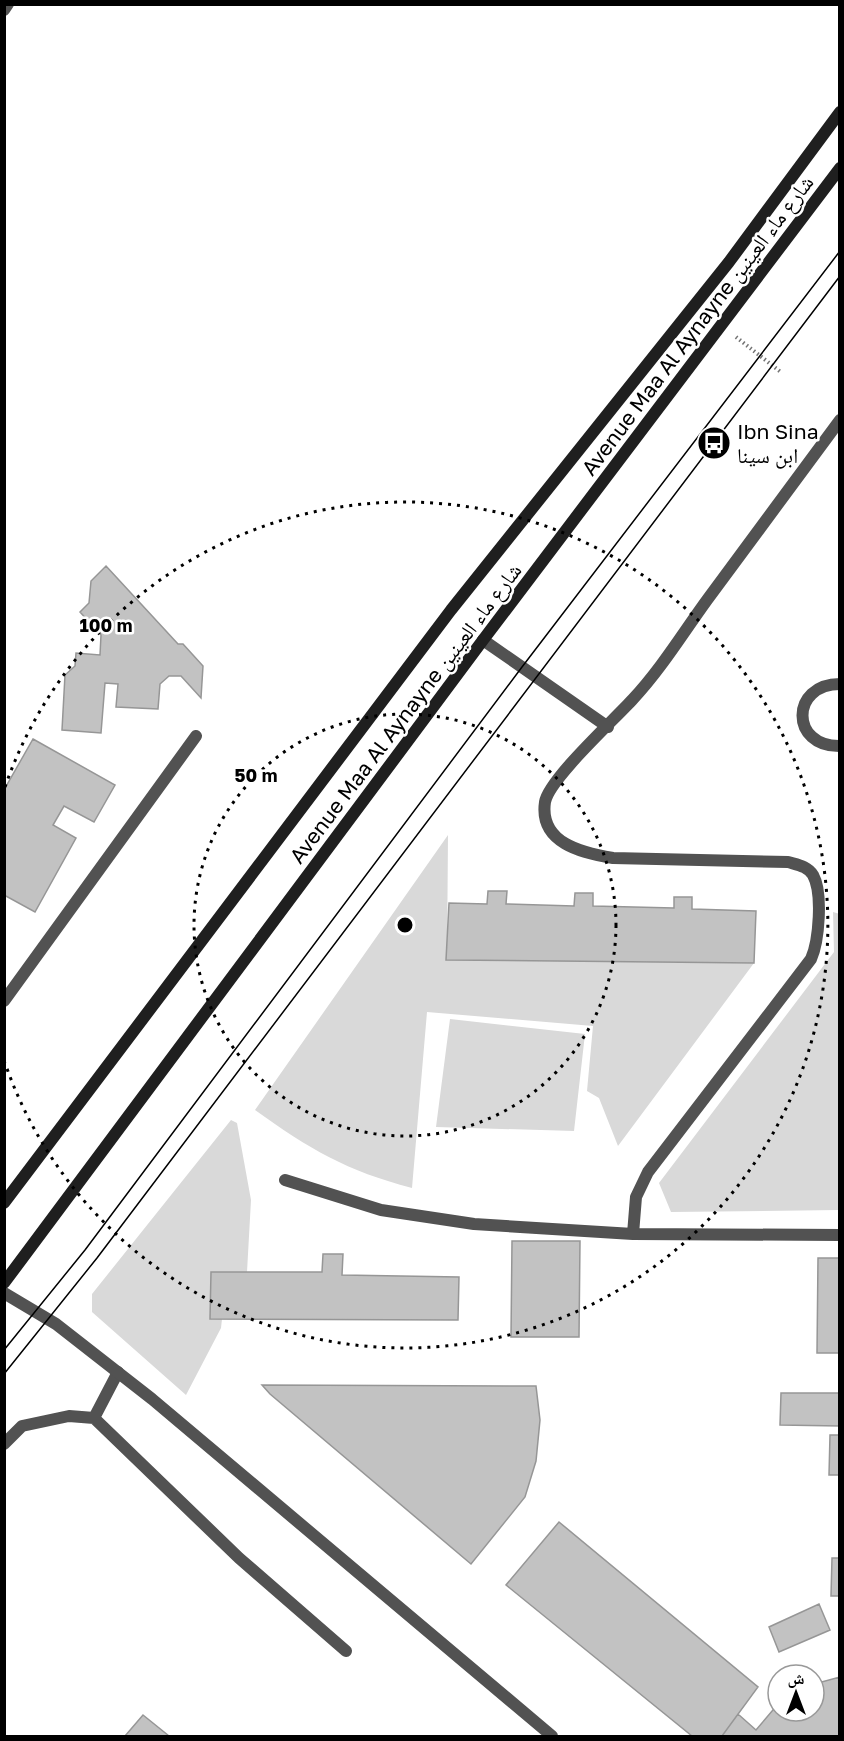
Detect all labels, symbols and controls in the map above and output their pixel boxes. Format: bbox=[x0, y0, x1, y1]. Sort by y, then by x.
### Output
street label: Avenue Maa Al Aynayne شارع ماء العينين bbox=[576, 170, 819, 481]
place label: Ibn Sina ابن سينا bbox=[737, 418, 819, 469]
bus stop icon: Ibn Sina ابن سينا bbox=[696, 425, 732, 461]
street label: Avenue Maa Al Aynayne شارع ماء العينين bbox=[284, 558, 527, 869]
text: 100 m bbox=[80, 614, 132, 636]
text: 50 m bbox=[235, 764, 277, 786]
centre of rings bbox=[395, 915, 415, 935]
north arrow bbox=[766, 1663, 826, 1723]
text: ش bbox=[788, 1668, 805, 1688]

